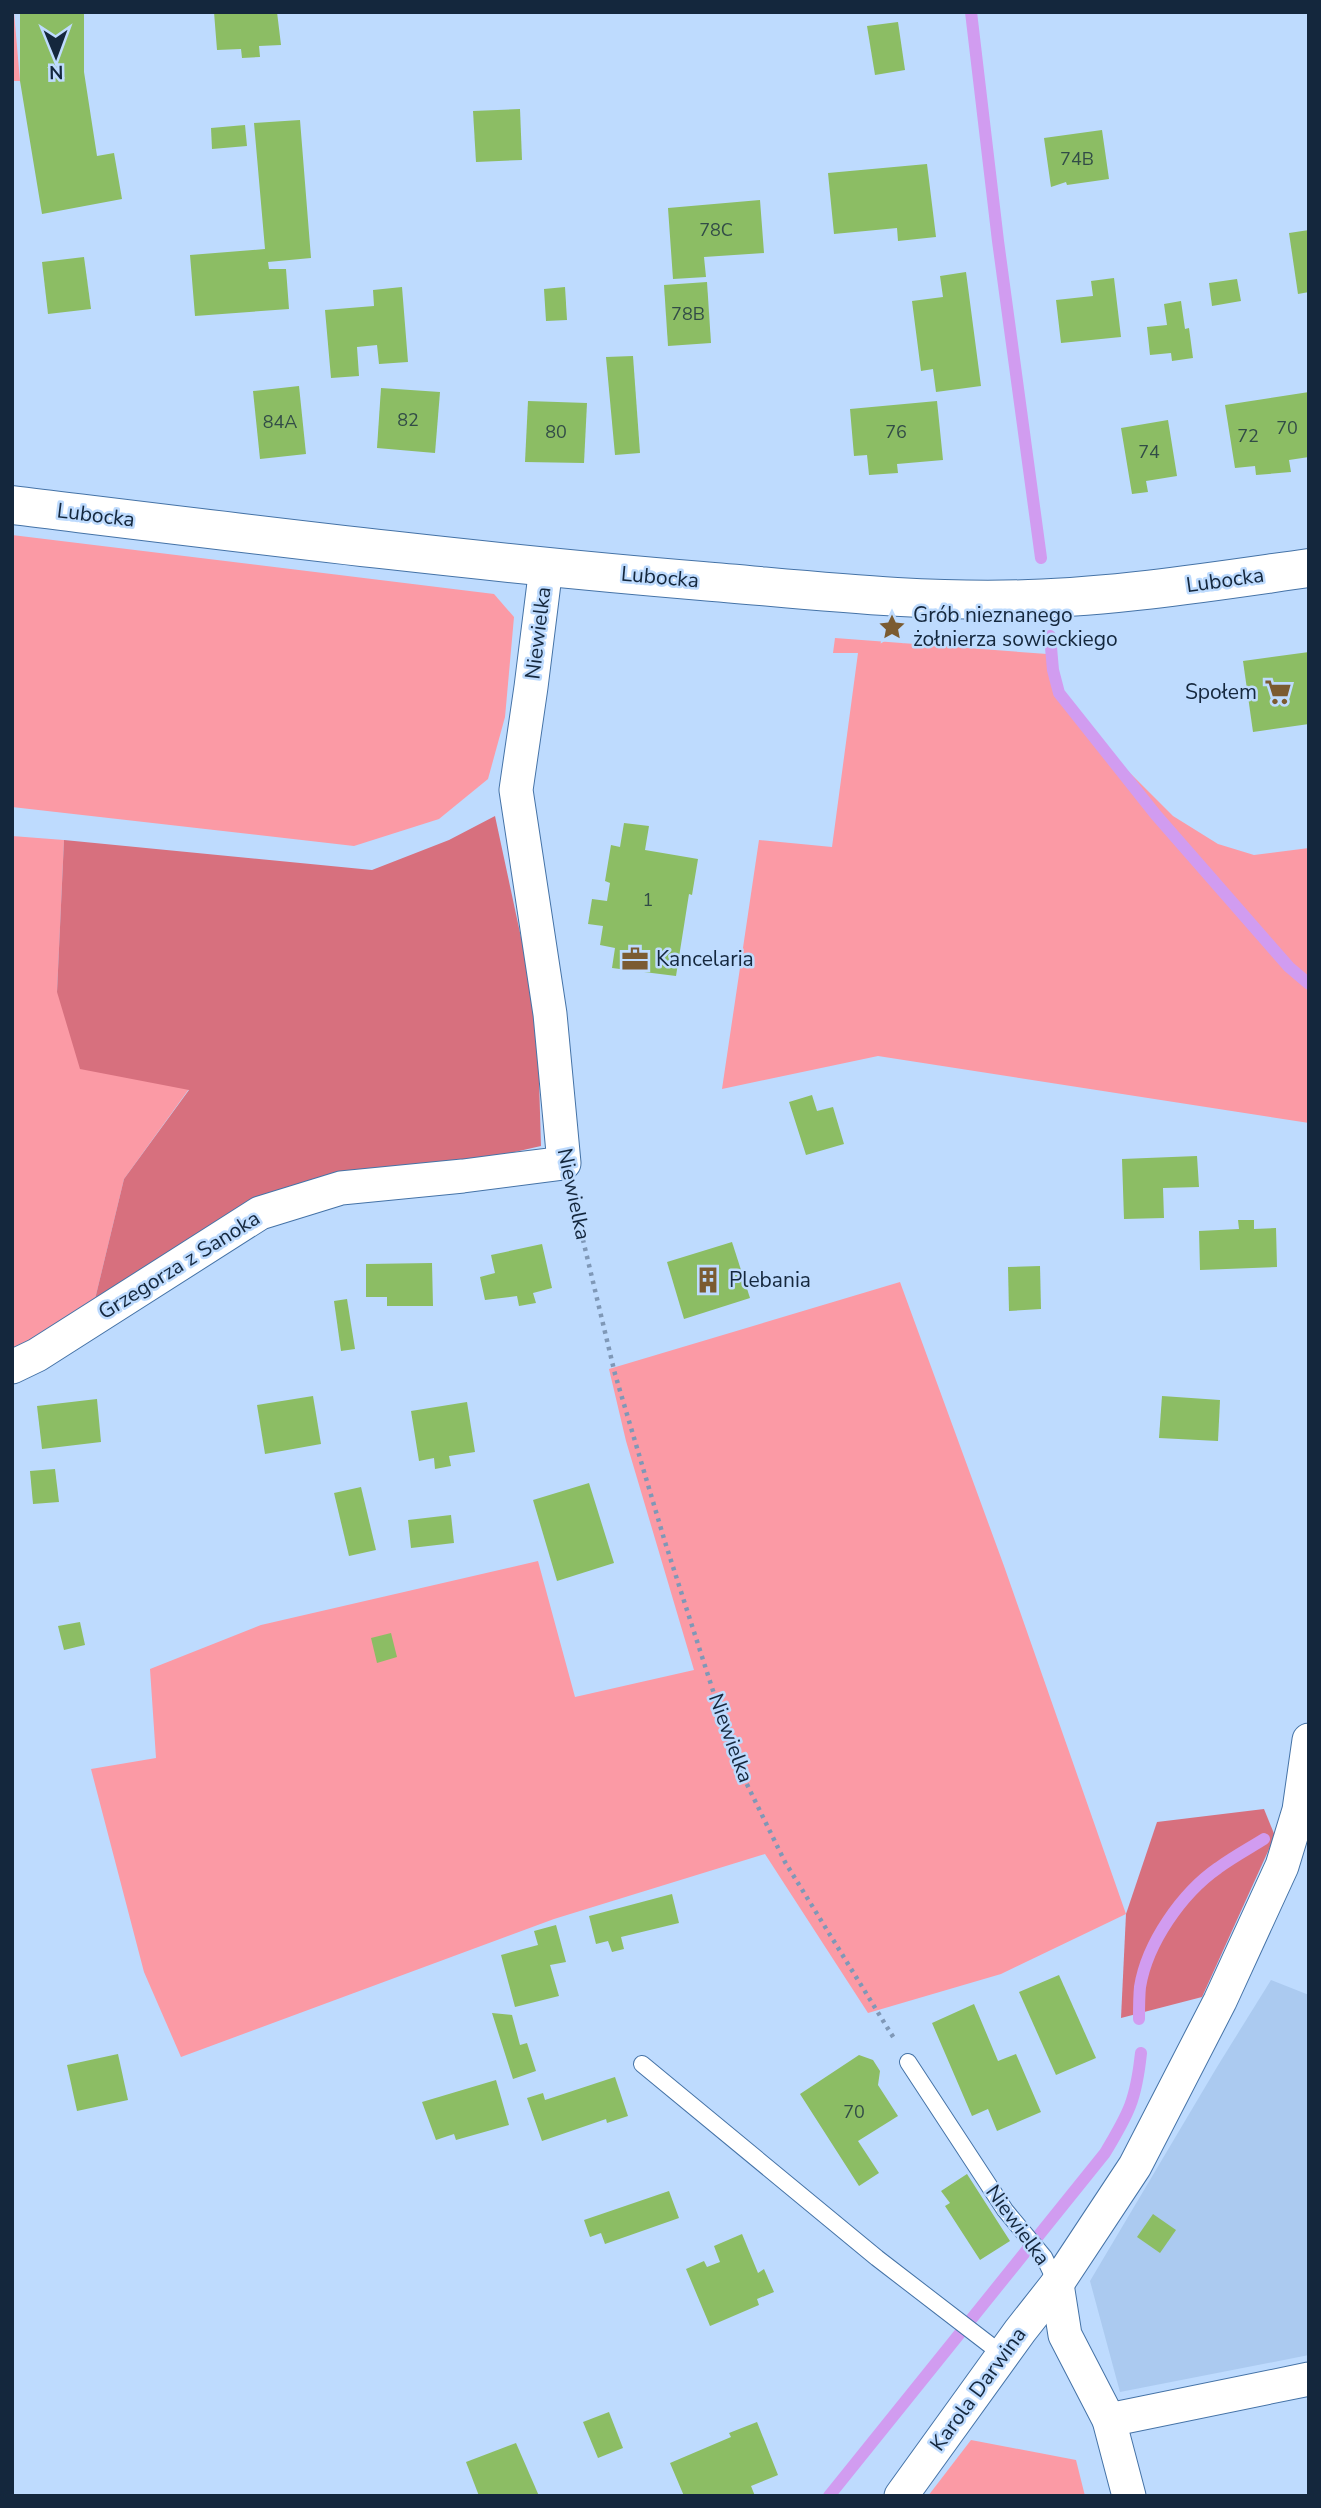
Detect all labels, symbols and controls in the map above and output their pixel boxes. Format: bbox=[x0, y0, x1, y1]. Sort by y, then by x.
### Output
north arrow bbox=[21, 21, 91, 91]
text: N bbox=[49, 59, 64, 85]
house number: 74B bbox=[1060, 147, 1094, 171]
house number: 78C bbox=[699, 218, 733, 242]
house number: 78B bbox=[671, 302, 705, 326]
house number: 82 bbox=[397, 408, 419, 432]
house number: 84A bbox=[263, 410, 297, 434]
house number: 70 bbox=[1276, 416, 1298, 440]
house number: 80 bbox=[545, 420, 567, 444]
house number: 76 bbox=[885, 420, 907, 444]
house number: 72 bbox=[1237, 424, 1259, 448]
house number: 74 bbox=[1138, 440, 1160, 464]
street label: Lubocka bbox=[56, 496, 136, 534]
street label: Lubocka bbox=[620, 560, 700, 594]
street label: Lubocka bbox=[1184, 561, 1266, 599]
street label: Niewielka bbox=[518, 585, 558, 681]
place label: Grób nieznanego żołnierza sowieckiego bbox=[913, 601, 1118, 653]
place icon: Grób nieznanego żołnierza sowieckiego bbox=[877, 612, 907, 642]
supermarket icon: Społem bbox=[1263, 677, 1293, 707]
place label: Społem bbox=[1185, 678, 1257, 706]
house number: 1 bbox=[643, 888, 653, 912]
office icon: Kancelaria bbox=[620, 944, 650, 974]
place label: Kancelaria bbox=[656, 945, 754, 973]
street label: Niewielka bbox=[551, 1146, 597, 1242]
street label: Grzegorza z Sanoka bbox=[93, 1204, 265, 1326]
building icon: Plebania bbox=[693, 1265, 723, 1295]
place label: Plebania bbox=[729, 1266, 811, 1294]
street label: Niewielka bbox=[702, 1690, 760, 1786]
house number: 70 bbox=[843, 2100, 865, 2124]
street label: Niewielka bbox=[979, 2179, 1057, 2271]
street label: Karola Darwina bbox=[924, 2322, 1032, 2456]

